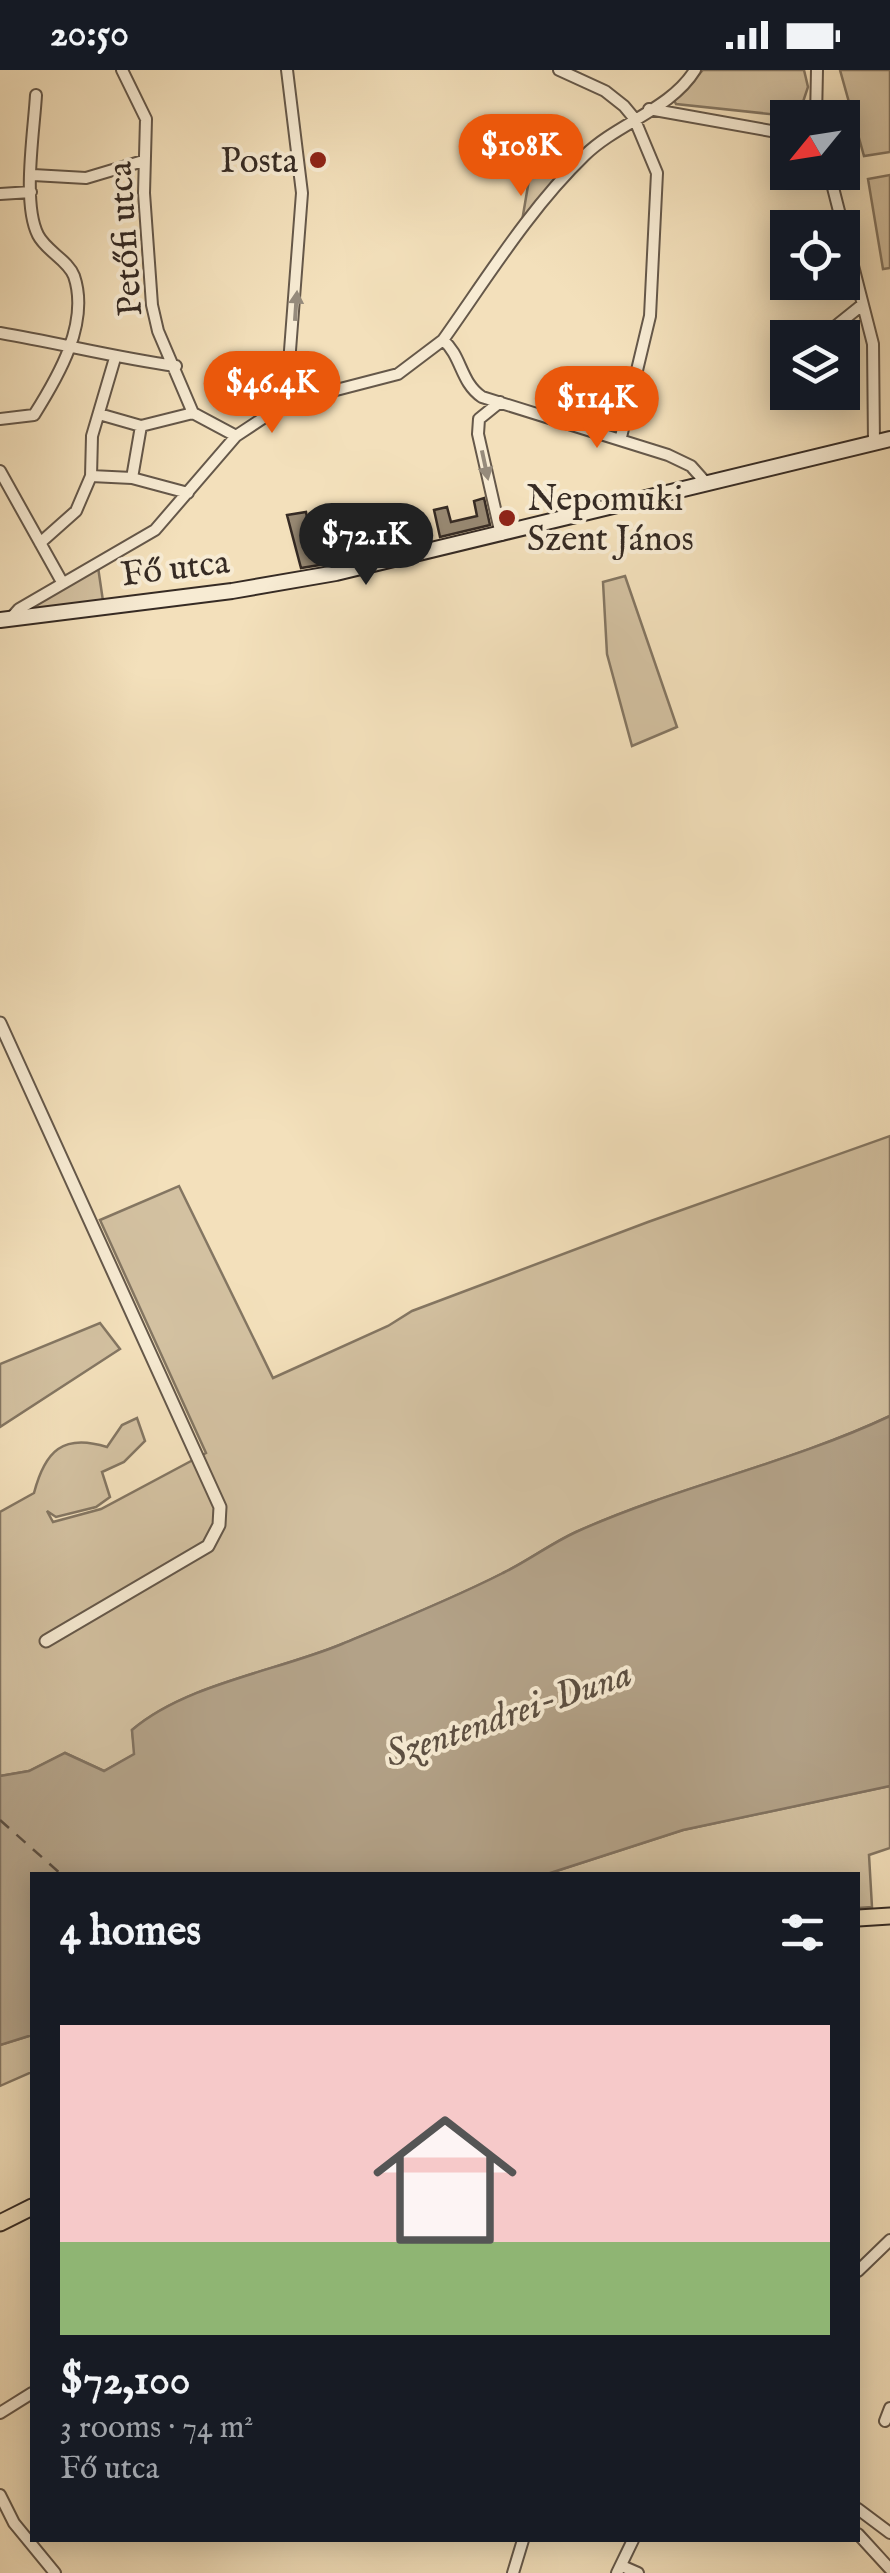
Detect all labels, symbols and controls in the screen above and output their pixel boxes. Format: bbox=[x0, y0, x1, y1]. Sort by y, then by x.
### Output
text: 20:50 bbox=[50, 11, 129, 59]
north arrow bbox=[770, 100, 860, 190]
map controls bbox=[770, 100, 860, 410]
pin: $108K bbox=[451, 114, 591, 199]
text: $108K bbox=[481, 126, 561, 167]
place label: Posta bbox=[220, 140, 299, 185]
marker: Posta bbox=[307, 149, 329, 171]
street label: Petőfi utca bbox=[99, 159, 154, 318]
button: locate bbox=[770, 210, 860, 300]
one-way arrow bbox=[288, 289, 304, 321]
button: layers bbox=[770, 320, 860, 410]
pin: $46.4K bbox=[191, 351, 353, 436]
text: $46.4K bbox=[226, 363, 318, 404]
pin: $114K bbox=[527, 366, 667, 451]
text: $114K bbox=[557, 378, 637, 419]
one-way arrow bbox=[477, 450, 493, 481]
place label: Nepomuki Szent János bbox=[527, 478, 694, 563]
pin: $72.1K bbox=[285, 503, 447, 588]
marker: Nepomuki Szent János bbox=[496, 507, 518, 529]
text: $72.1K bbox=[321, 515, 411, 556]
street label: Fő utca bbox=[119, 540, 233, 598]
water label: Szentendrei-Duna bbox=[380, 1651, 638, 1780]
icon: filters bbox=[775, 1905, 830, 1960]
text: 4 homes bbox=[60, 1906, 201, 1959]
icon: home bbox=[355, 2090, 535, 2270]
text: $72,100 bbox=[60, 2355, 191, 2408]
text: 3 rooms · 74 m² bbox=[60, 2408, 253, 2449]
text: Fő utca bbox=[60, 2449, 159, 2490]

